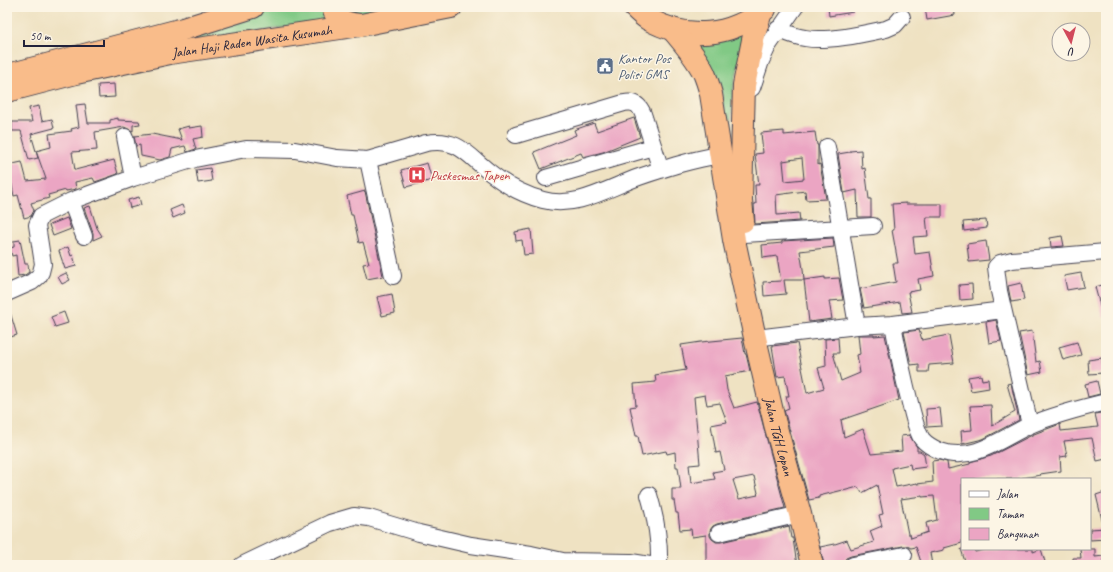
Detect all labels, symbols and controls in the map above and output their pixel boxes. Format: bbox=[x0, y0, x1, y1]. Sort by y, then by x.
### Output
street label: Jalan Haji Raden Wasita Kusumah bbox=[170, 21, 334, 62]
scale bar bbox=[24, 22, 104, 48]
north arrow bbox=[1051, 22, 1091, 62]
text: 50 m bbox=[30, 28, 52, 44]
text: U bbox=[1066, 45, 1076, 60]
place label: Kantor Pos Polisi GMS bbox=[618, 50, 672, 83]
public building icon: Kantor Pos Polisi GMS bbox=[595, 56, 615, 76]
hospital icon: Puskesmas Tapen bbox=[407, 165, 427, 185]
place label: Puskesmas Tapen bbox=[430, 167, 510, 184]
street label: Jalan TGH Lopan bbox=[760, 395, 797, 478]
legend bbox=[961, 478, 1091, 550]
text: Jalan bbox=[996, 486, 1019, 502]
text: Taman bbox=[997, 506, 1024, 522]
text: Bangunan bbox=[997, 526, 1039, 542]

